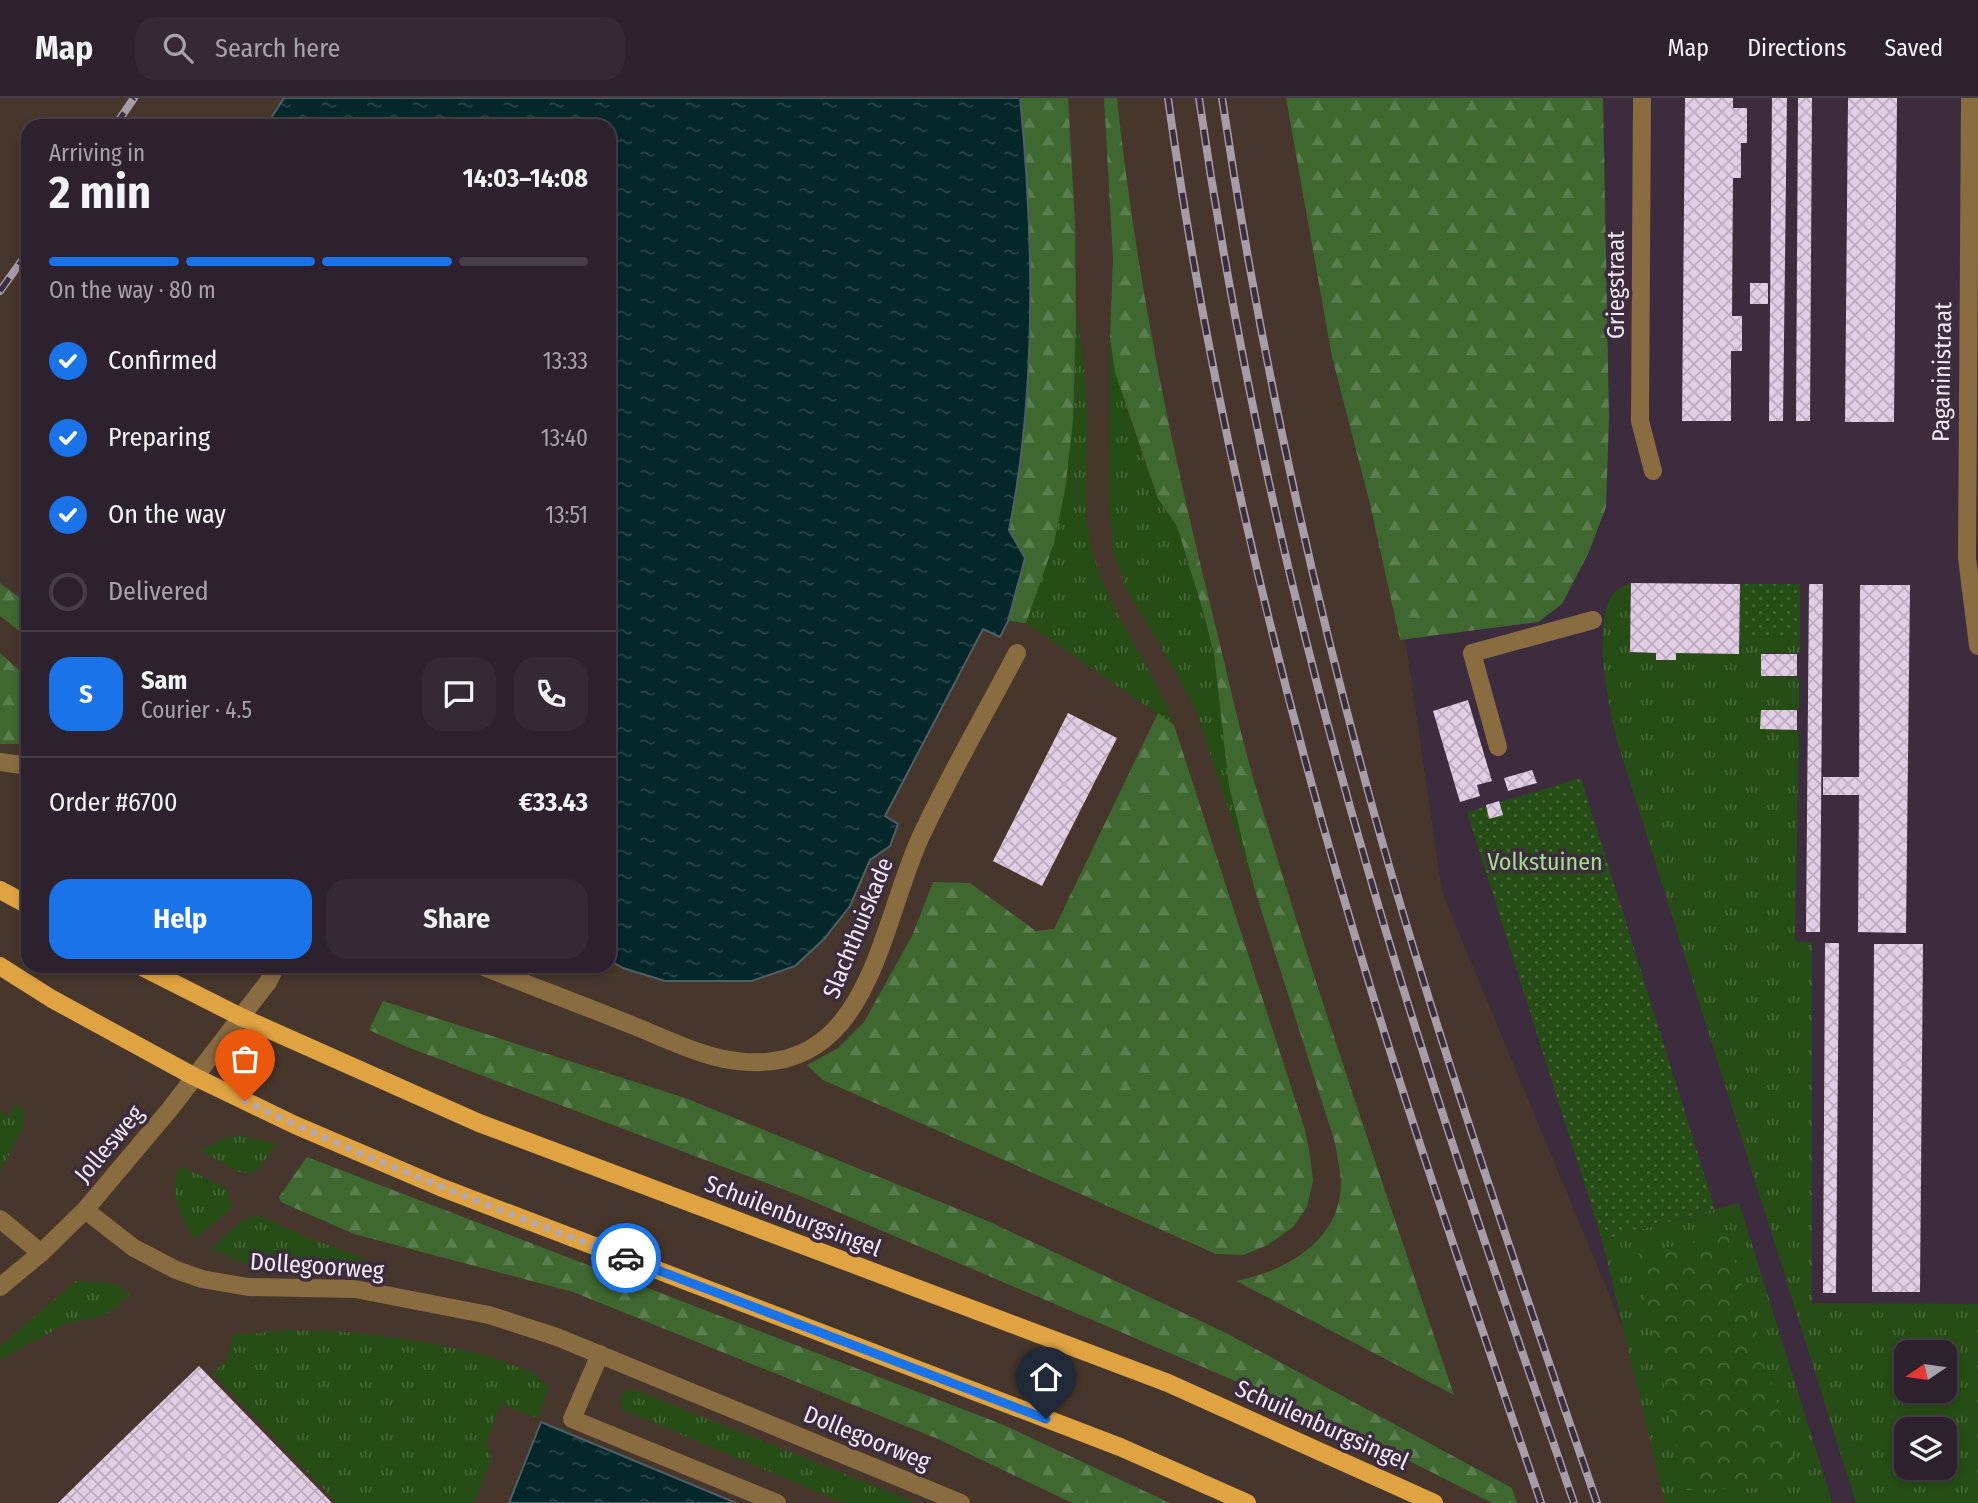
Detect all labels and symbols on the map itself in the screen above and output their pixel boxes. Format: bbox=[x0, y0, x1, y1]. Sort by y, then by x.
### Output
street label: Griegstraat bbox=[1602, 231, 1630, 339]
street label: Paganinistraat bbox=[1927, 302, 1957, 442]
park label: Volkstuinen bbox=[1487, 848, 1603, 876]
street label: Slachthuiskade bbox=[817, 853, 899, 1003]
pin bbox=[215, 1029, 275, 1101]
street label: Jollesweg bbox=[69, 1099, 150, 1188]
street label: Schuilenburgsingel bbox=[701, 1169, 885, 1263]
courier bbox=[591, 1223, 661, 1293]
street label: Dollegoorweg bbox=[249, 1247, 386, 1285]
north arrow bbox=[1894, 1340, 1956, 1404]
pin bbox=[1016, 1347, 1076, 1419]
street label: Schuilenburgsingel bbox=[1231, 1374, 1413, 1476]
street label: Dollegoorweg bbox=[799, 1400, 935, 1476]

